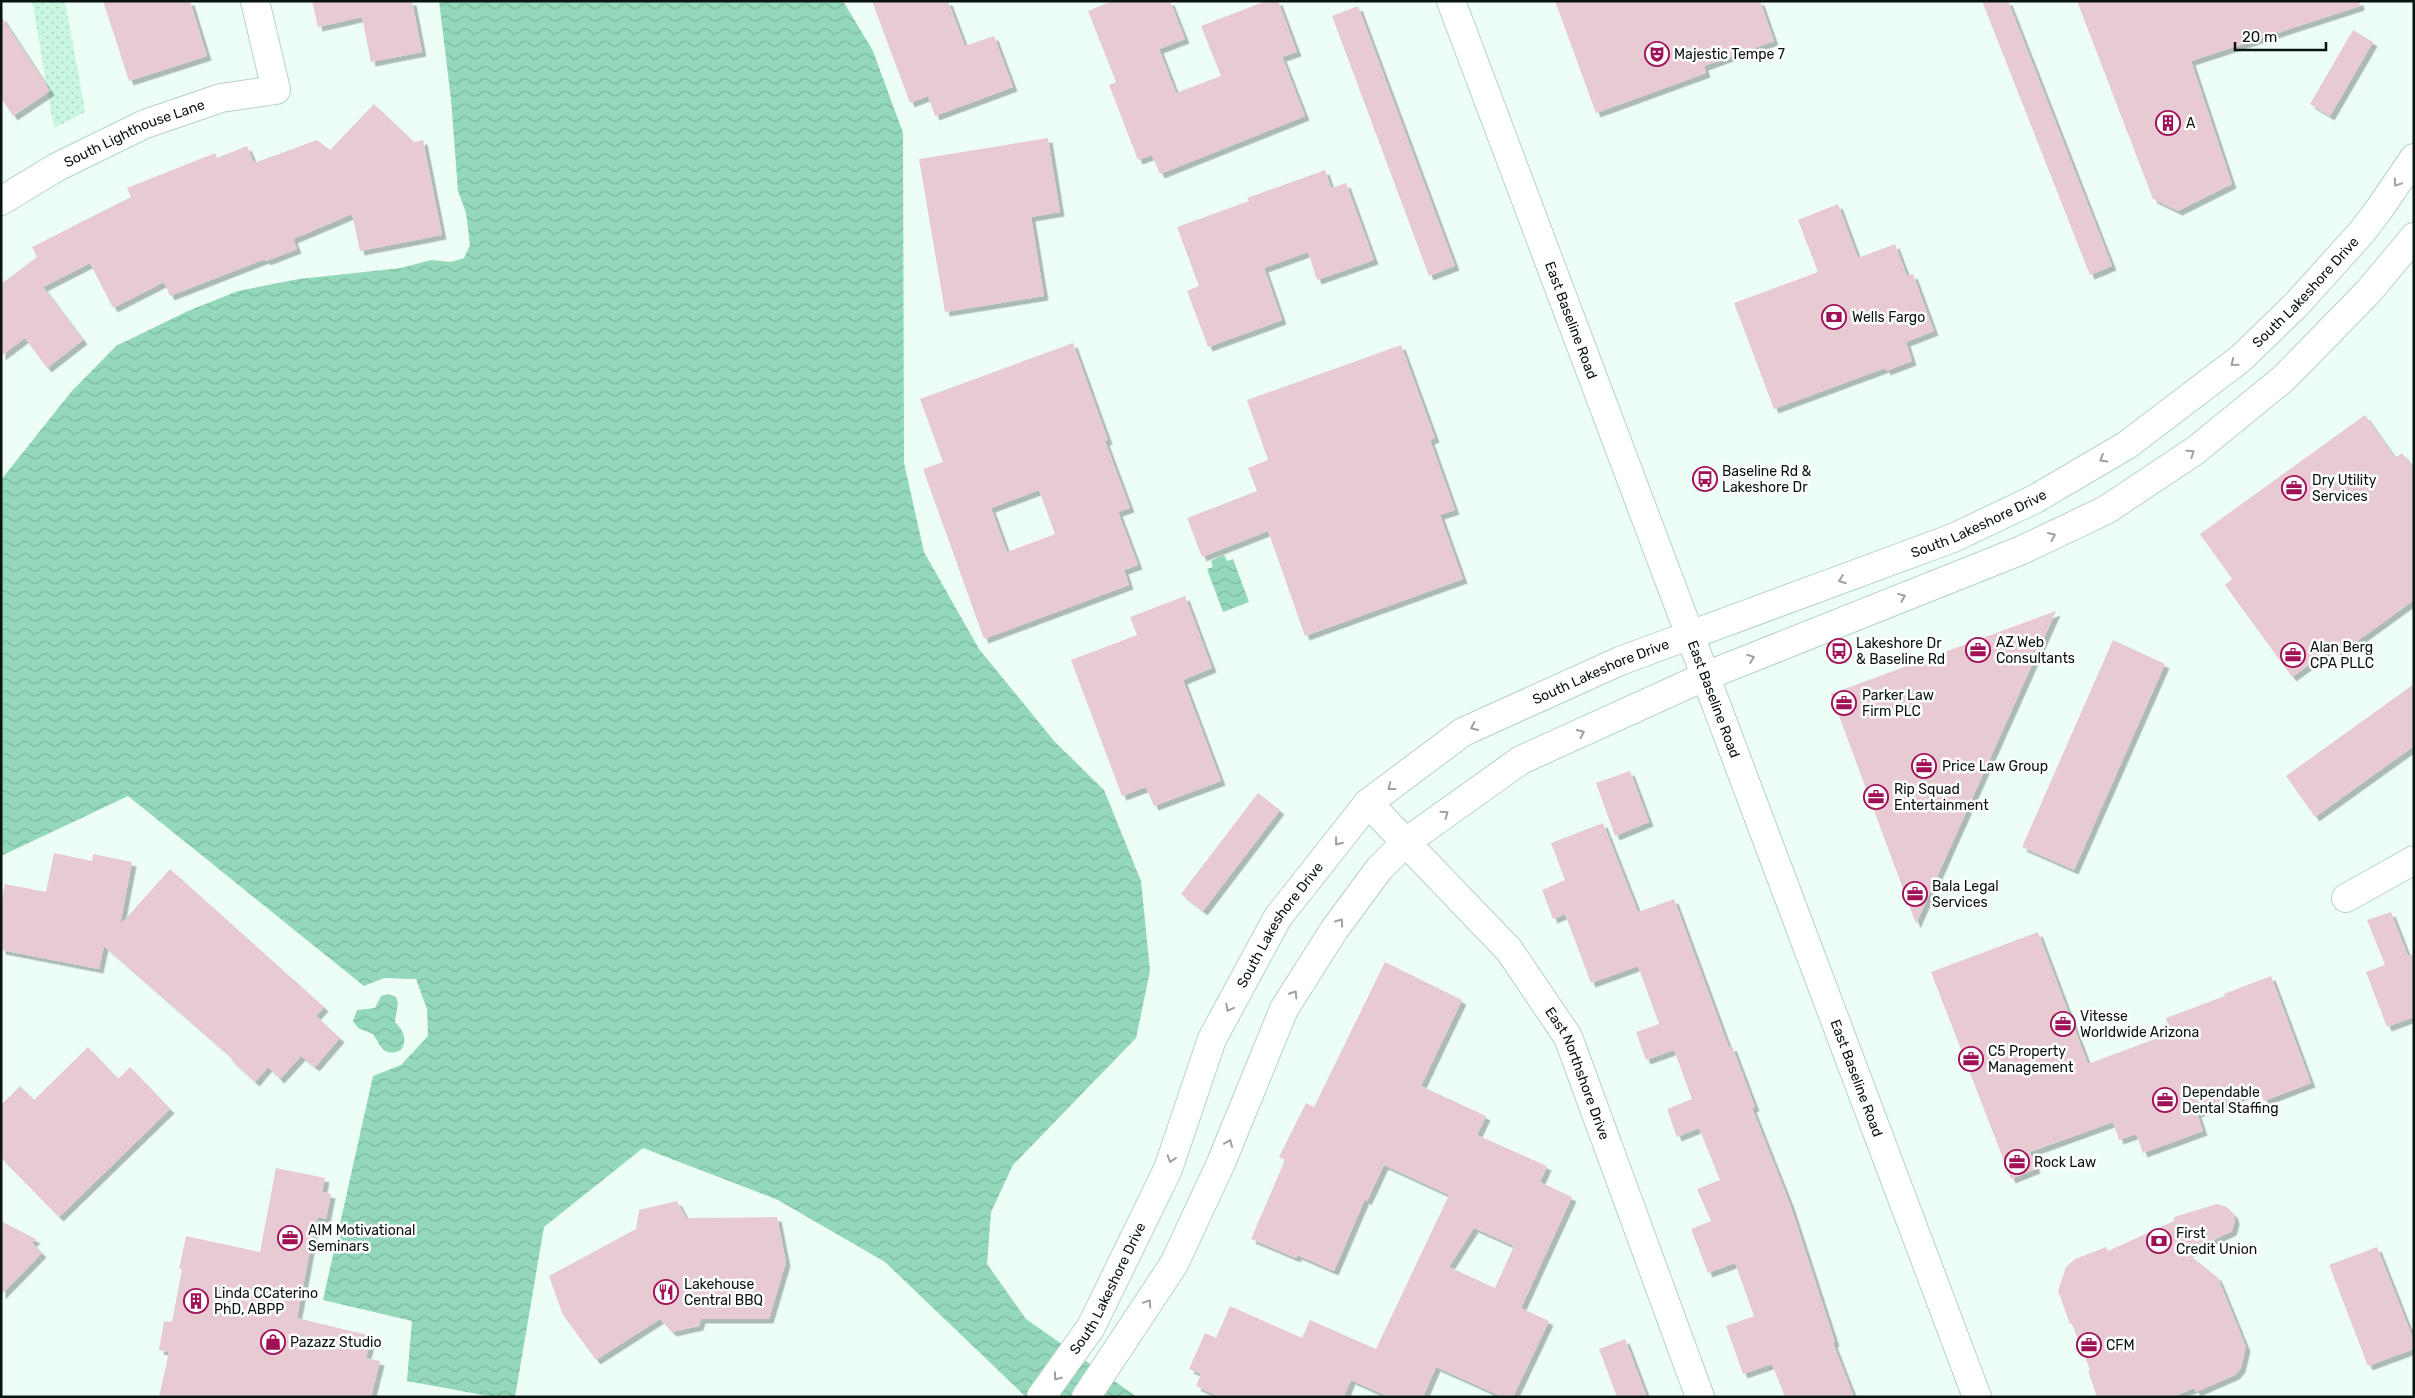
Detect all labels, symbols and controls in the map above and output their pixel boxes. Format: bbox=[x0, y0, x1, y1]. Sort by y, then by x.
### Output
scale bar bbox=[2235, 20, 2326, 52]
text: 20 m bbox=[2242, 28, 2277, 46]
theatre icon: Majestic Tempe 7 bbox=[1644, 41, 1670, 67]
place label: Majestic Tempe 7 bbox=[1674, 46, 1785, 63]
street label: South Lighthouse Lane bbox=[61, 96, 207, 171]
building icon: A bbox=[2155, 110, 2181, 136]
place label: A bbox=[2186, 115, 2196, 132]
one-way arrow bbox=[2394, 178, 2404, 187]
street label: South Lakeshore Drive bbox=[2249, 233, 2362, 351]
street label: East Baseline Road bbox=[1541, 259, 1601, 381]
bank icon: Wells Fargo bbox=[1821, 304, 1847, 330]
place label: Wells Fargo bbox=[1852, 309, 1925, 326]
one-way arrow bbox=[2231, 358, 2240, 366]
one-way arrow bbox=[2186, 450, 2195, 459]
one-way arrow bbox=[2099, 453, 2108, 463]
place label: Baseline Rd & Lakeshore Dr bbox=[1722, 463, 1811, 496]
bus stop icon: Baseline Rd & Lakeshore Dr bbox=[1692, 466, 1718, 492]
place label: Dry Utility Services bbox=[2312, 472, 2377, 505]
office icon: Dry Utility Services bbox=[2281, 475, 2307, 501]
street label: South Lakeshore Drive bbox=[1908, 486, 2050, 561]
one-way arrow bbox=[2047, 532, 2056, 543]
one-way arrow bbox=[1838, 573, 1847, 584]
one-way arrow bbox=[1897, 593, 1906, 603]
place label: AZ Web Consultants bbox=[1996, 634, 2075, 667]
street label: South Lakeshore Drive bbox=[1530, 635, 1671, 708]
place label: Lakeshore Dr & Baseline Rd bbox=[1856, 635, 1945, 668]
office icon: AZ Web Consultants bbox=[1965, 637, 1991, 663]
street label: East Baseline Road bbox=[1684, 638, 1744, 760]
bus stop icon: Lakeshore Dr & Baseline Rd bbox=[1826, 638, 1852, 664]
place label: Alan Berg CPA PLLC bbox=[2310, 639, 2374, 672]
office icon: Alan Berg CPA PLLC bbox=[2280, 642, 2306, 668]
one-way arrow bbox=[1746, 654, 1755, 664]
place label: Parker Law Firm PLC bbox=[1862, 687, 1934, 720]
office icon: Parker Law Firm PLC bbox=[1831, 690, 1857, 716]
one-way arrow bbox=[1470, 721, 1479, 732]
one-way arrow bbox=[1576, 728, 1585, 739]
office icon: Price Law Group bbox=[1911, 753, 1937, 779]
place label: Price Law Group bbox=[1942, 758, 2048, 775]
one-way arrow bbox=[1388, 781, 1397, 789]
place label: Rip Squad Entertainment bbox=[1894, 781, 1989, 814]
office icon: Rip Squad Entertainment bbox=[1863, 784, 1889, 810]
one-way arrow bbox=[1439, 811, 1449, 820]
one-way arrow bbox=[1335, 836, 1344, 845]
street label: South Lakeshore Drive bbox=[1233, 858, 1327, 991]
place label: Bala Legal Services bbox=[1932, 878, 1999, 911]
office icon: Bala Legal Services bbox=[1902, 881, 1928, 907]
one-way arrow bbox=[1334, 918, 1343, 928]
one-way arrow bbox=[1288, 990, 1297, 999]
one-way arrow bbox=[1225, 1002, 1235, 1011]
street label: East Northshore Drive bbox=[1542, 1004, 1614, 1142]
place label: Vitesse Worldwide Arizona bbox=[2080, 1008, 2199, 1041]
office icon: Vitesse Worldwide Arizona bbox=[2050, 1011, 2076, 1037]
street label: East Baseline Road bbox=[1827, 1017, 1887, 1139]
place label: C5 Property Management bbox=[1988, 1043, 2074, 1076]
office icon: C5 Property Management bbox=[1958, 1046, 1984, 1072]
place label: Dependable Dental Staffing bbox=[2182, 1084, 2279, 1117]
office icon: Dependable Dental Staffing bbox=[2152, 1087, 2178, 1113]
one-way arrow bbox=[1224, 1139, 1234, 1147]
office icon: Rock Law bbox=[2004, 1149, 2030, 1175]
one-way arrow bbox=[1167, 1154, 1177, 1163]
place label: Rock Law bbox=[2034, 1154, 2096, 1171]
street label: South Lakeshore Drive bbox=[1066, 1219, 1149, 1358]
place label: AIM Motivational Seminars bbox=[308, 1222, 415, 1255]
office icon: AIM Motivational Seminars bbox=[277, 1225, 303, 1251]
place label: First Credit Union bbox=[2176, 1225, 2257, 1258]
bank icon: First Credit Union bbox=[2146, 1228, 2172, 1254]
place label: Lakehouse Central BBQ bbox=[684, 1276, 763, 1309]
restaurant icon: Lakehouse Central BBQ bbox=[653, 1279, 679, 1305]
place label: Linda CCaterino PhD, ABPP bbox=[214, 1285, 318, 1318]
building icon: Linda CCaterino PhD, ABPP bbox=[183, 1288, 209, 1314]
one-way arrow bbox=[1142, 1299, 1152, 1308]
shop icon: Pazazz Studio bbox=[260, 1329, 286, 1355]
office icon: CFM bbox=[2076, 1332, 2102, 1358]
place label: Pazazz Studio bbox=[290, 1334, 381, 1351]
place label: CFM bbox=[2106, 1337, 2135, 1354]
one-way arrow bbox=[1054, 1371, 1063, 1381]

